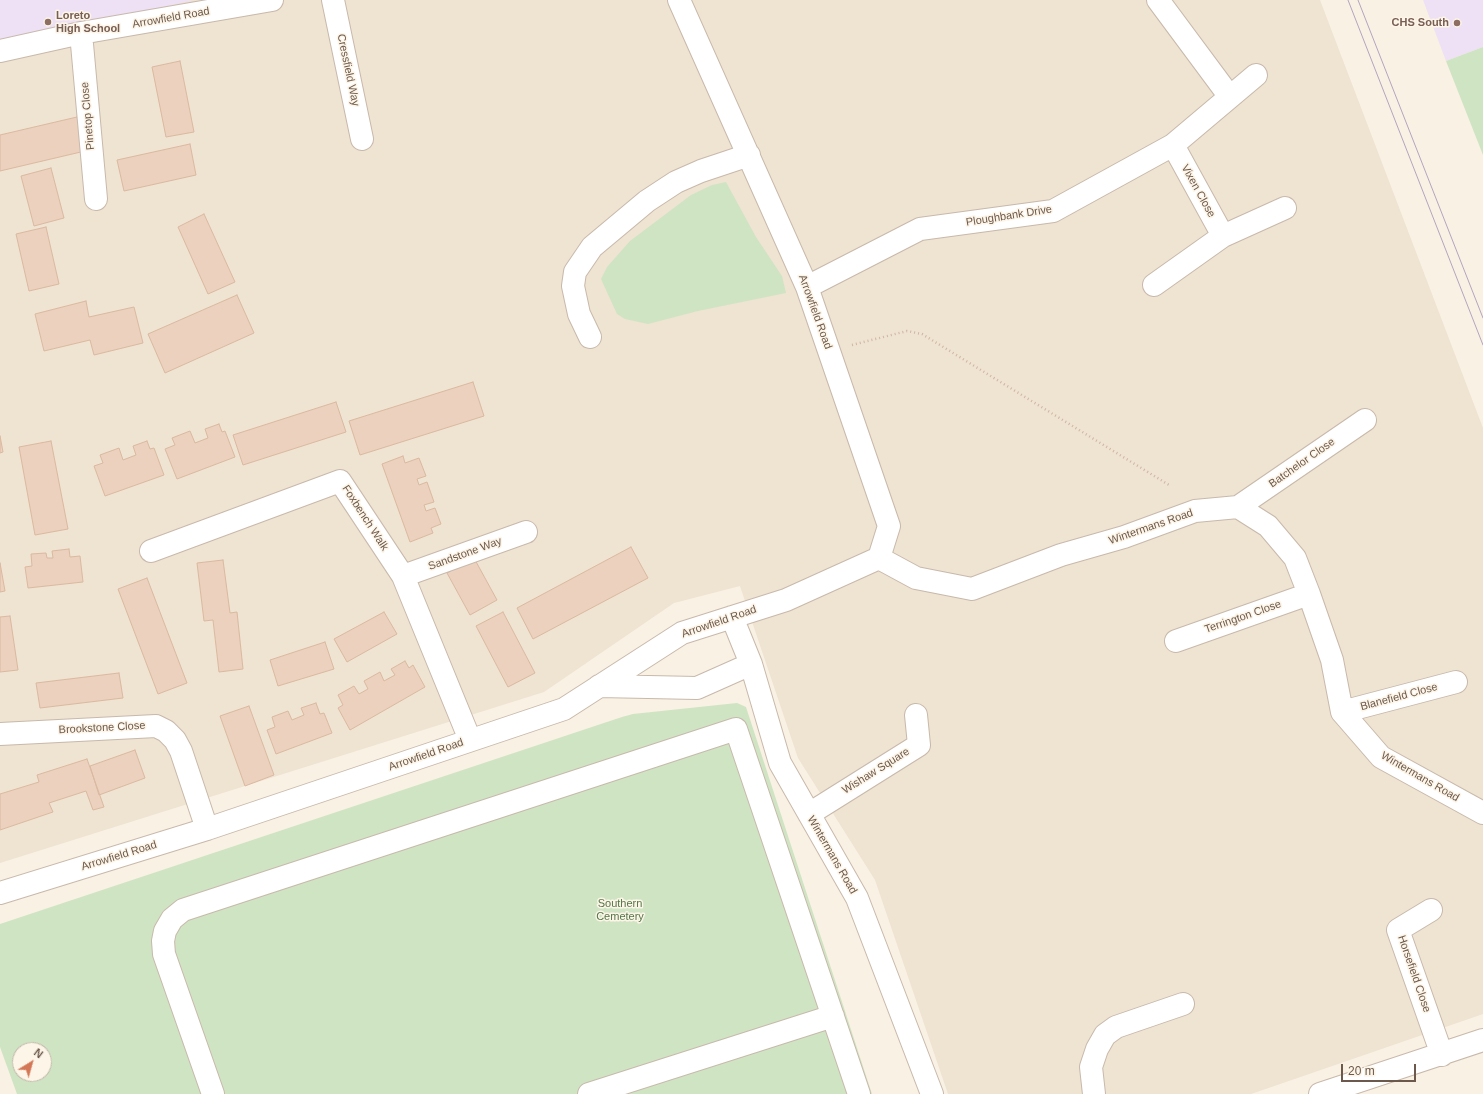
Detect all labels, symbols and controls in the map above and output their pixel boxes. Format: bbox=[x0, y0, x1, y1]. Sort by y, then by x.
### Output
street label: Arrowfield Road bbox=[131, 5, 211, 31]
place label: Loreto High School bbox=[56, 9, 120, 35]
place label: CHS South bbox=[1392, 16, 1449, 30]
marker: Loreto High School bbox=[43, 17, 53, 27]
marker: CHS South bbox=[1452, 18, 1462, 28]
street label: Cressfield Way bbox=[334, 33, 362, 107]
street label: Pinetop Close bbox=[78, 81, 98, 151]
street label: Vixen Close bbox=[1178, 162, 1218, 220]
street label: Ploughbank Drive bbox=[965, 203, 1053, 229]
street label: Arrowfield Road bbox=[795, 273, 835, 351]
street label: Batchelor Close bbox=[1266, 435, 1338, 491]
street label: Foxbench Walk bbox=[339, 483, 391, 553]
street label: Wintermans Road bbox=[1107, 506, 1195, 548]
street label: Sandstone Way bbox=[426, 535, 504, 573]
street label: Terrington Close bbox=[1203, 598, 1283, 636]
street label: Arrowfield Road bbox=[680, 603, 758, 641]
street label: Blanefield Close bbox=[1359, 680, 1439, 714]
street label: Brookstone Close bbox=[58, 719, 146, 737]
street label: Arrowfield Road bbox=[387, 736, 465, 774]
street label: Wishaw Square bbox=[840, 745, 912, 797]
street label: Wintermans Road bbox=[1379, 749, 1461, 805]
street label: Wintermans Road bbox=[804, 814, 860, 896]
street label: Arrowfield Road bbox=[80, 838, 158, 874]
park label: Southern Cemetery bbox=[596, 897, 644, 923]
street label: Horsefield Close bbox=[1395, 934, 1433, 1014]
north arrow bbox=[12, 1042, 52, 1082]
text: N bbox=[32, 1046, 45, 1060]
scale bar bbox=[1343, 1056, 1418, 1082]
text: 20 m bbox=[1348, 1064, 1375, 1078]

